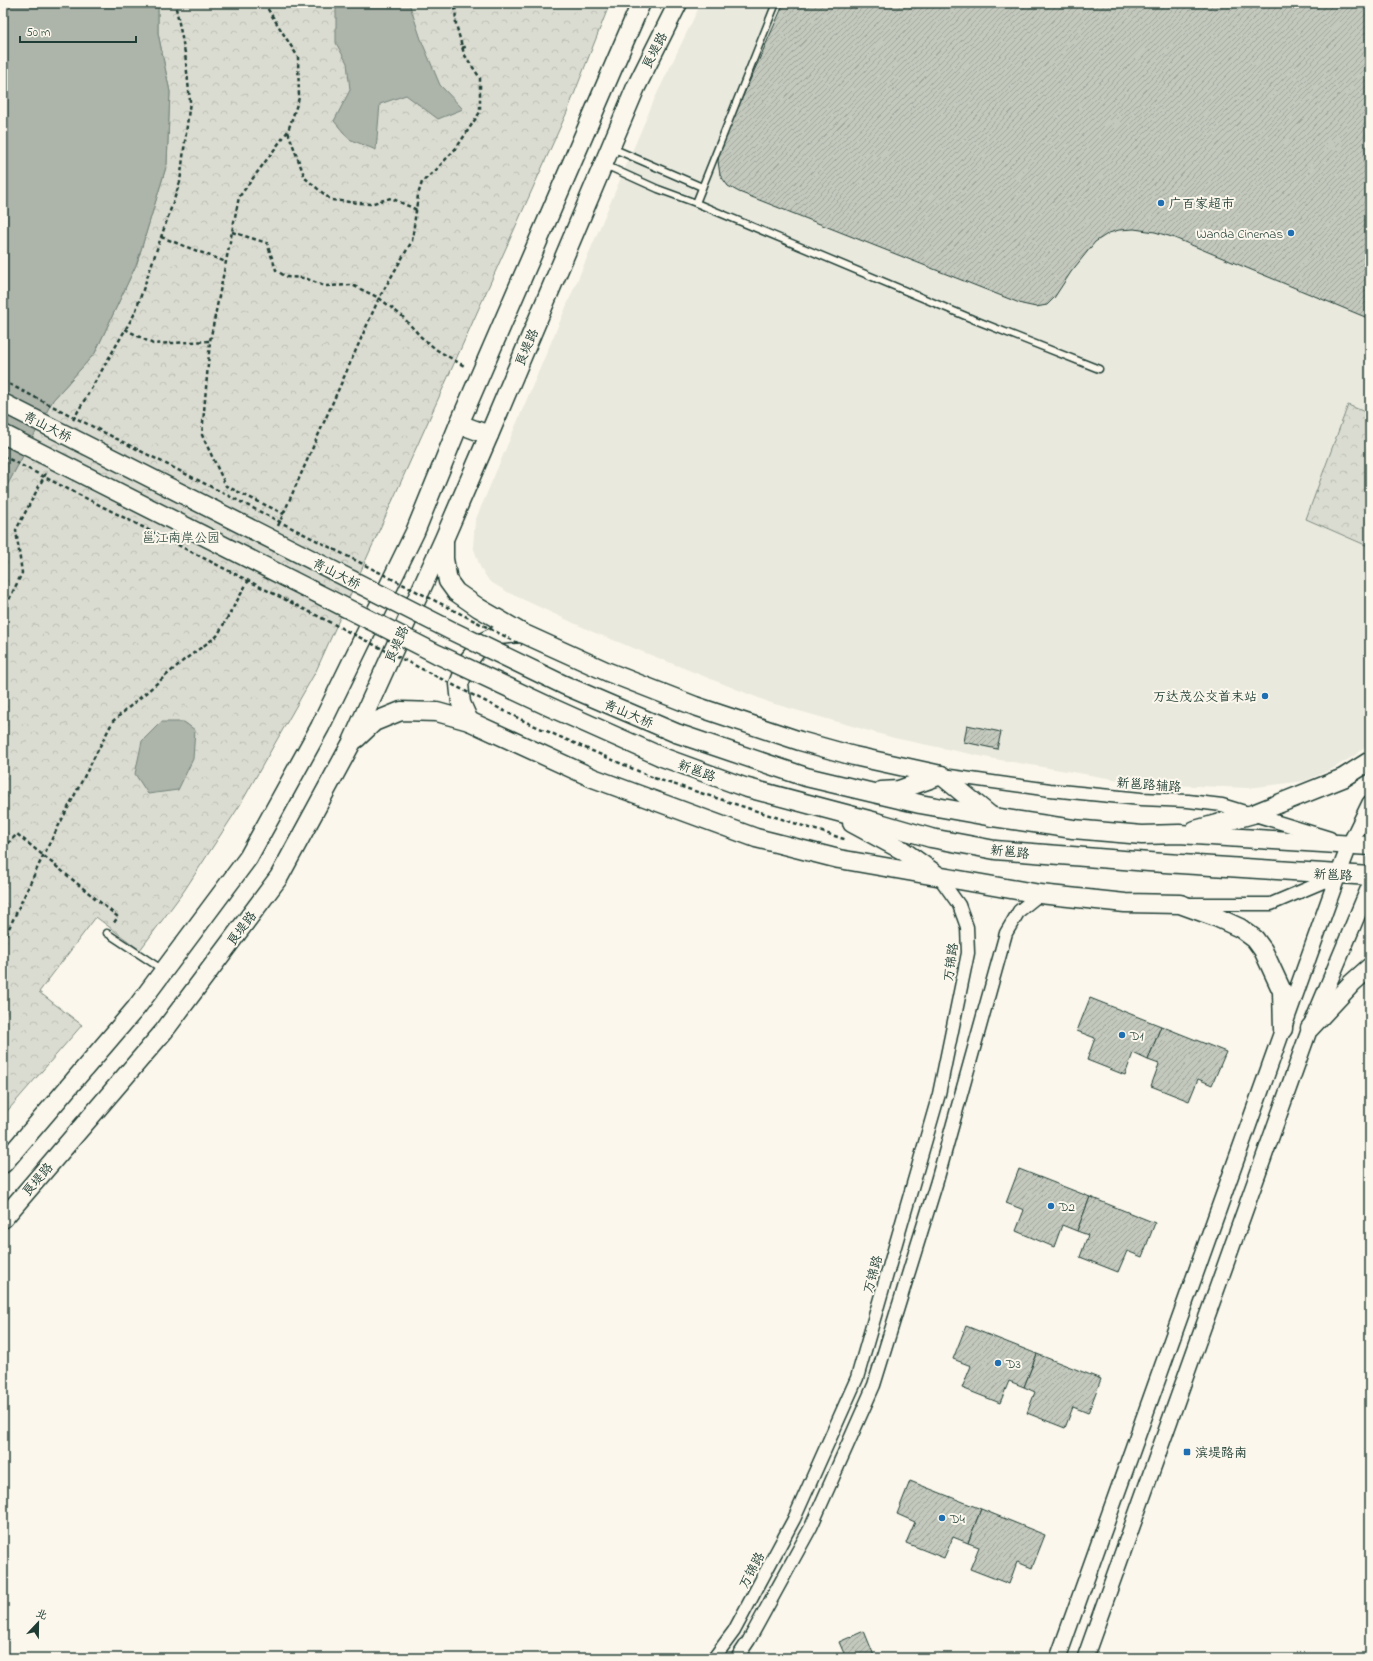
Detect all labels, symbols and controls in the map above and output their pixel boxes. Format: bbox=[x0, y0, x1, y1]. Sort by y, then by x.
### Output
scale bar bbox=[20, 18, 136, 44]
text: 50 m bbox=[26, 24, 50, 42]
street label: 良堤路 bbox=[638, 29, 673, 72]
place label: 广百家超市 bbox=[1169, 195, 1234, 214]
marker: 广百家超市 bbox=[1156, 198, 1166, 208]
place label: Wanda Cinemas bbox=[1196, 225, 1283, 244]
marker: Wanda Cinemas bbox=[1286, 228, 1296, 238]
street label: 良堤路 bbox=[511, 326, 544, 369]
street label: 青山大桥 bbox=[20, 407, 75, 448]
park label: 邕江南岸公园 bbox=[142, 529, 220, 548]
street label: 青山大桥 bbox=[309, 554, 364, 595]
street label: 良堤路 bbox=[381, 623, 414, 666]
place label: 万达茂公交首末站 bbox=[1153, 688, 1257, 707]
marker: 万达茂公交首末站 bbox=[1260, 691, 1270, 701]
street label: 青山大桥 bbox=[601, 695, 656, 733]
street label: 新邕路 bbox=[675, 756, 718, 787]
street label: 新邕路辅路 bbox=[1116, 774, 1182, 797]
street label: 新邕路 bbox=[989, 841, 1030, 864]
street label: 新邕路 bbox=[1313, 865, 1353, 886]
street label: 良堤路 bbox=[223, 908, 262, 950]
street label: 万锦路 bbox=[939, 942, 964, 983]
place label: D1 bbox=[1129, 1027, 1144, 1046]
marker: D1 bbox=[1117, 1030, 1127, 1040]
street label: 良堤路 bbox=[18, 1159, 58, 1201]
place label: D2 bbox=[1058, 1198, 1076, 1217]
marker: D2 bbox=[1046, 1201, 1056, 1211]
street label: 万锦路 bbox=[859, 1253, 888, 1296]
place label: D3 bbox=[1005, 1355, 1021, 1374]
marker: D3 bbox=[993, 1358, 1003, 1368]
place label: 滨堤路南 bbox=[1195, 1444, 1247, 1463]
marker: 滨堤路南 bbox=[1182, 1447, 1192, 1457]
place label: D4 bbox=[949, 1510, 966, 1529]
marker: D4 bbox=[937, 1513, 947, 1523]
street label: 万锦路 bbox=[735, 1549, 770, 1592]
north arrow bbox=[18, 1603, 58, 1643]
text: 北 bbox=[33, 1605, 49, 1624]

